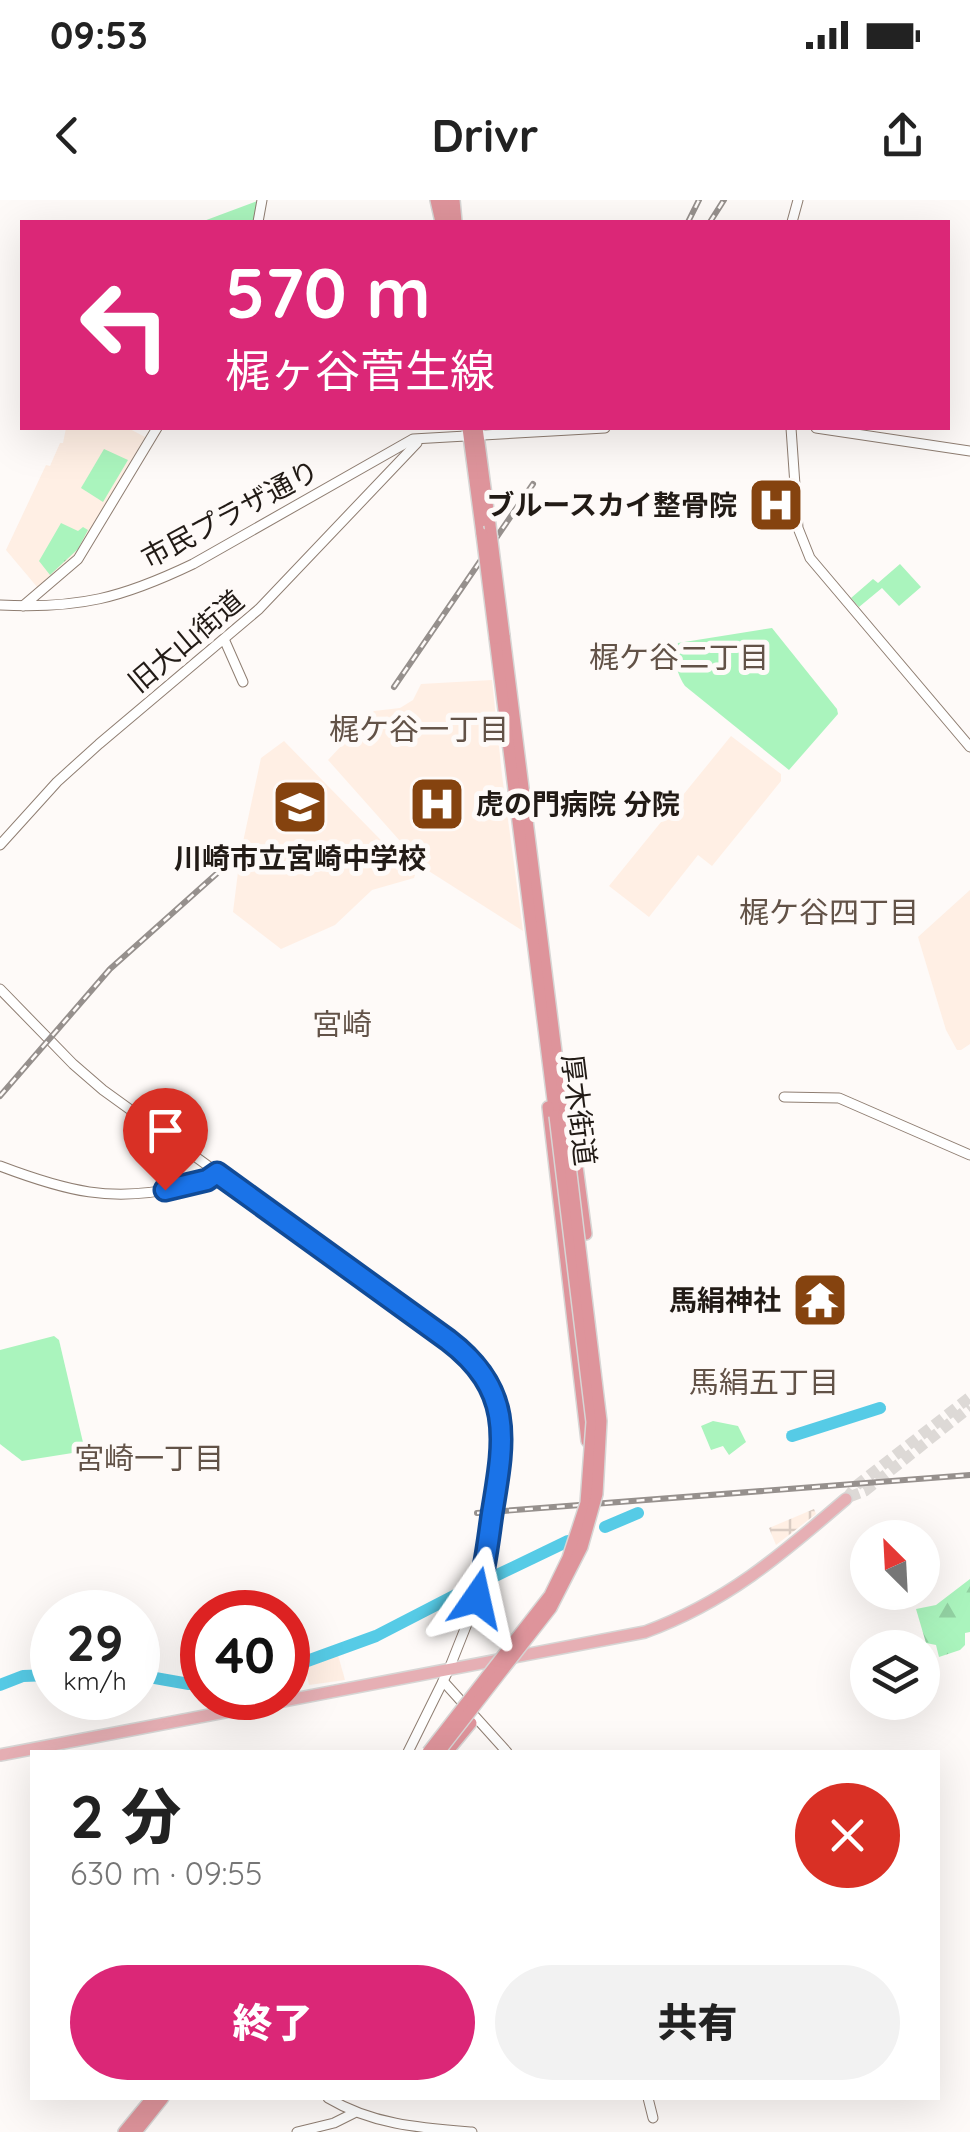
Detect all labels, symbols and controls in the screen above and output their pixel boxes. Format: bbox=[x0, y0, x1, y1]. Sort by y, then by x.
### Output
text: 09:53 bbox=[50, 11, 148, 59]
text: Drivr bbox=[431, 107, 539, 163]
icon: back bbox=[40, 108, 95, 163]
icon: share bbox=[875, 108, 930, 163]
text: 570 m bbox=[225, 248, 431, 336]
icon: left bbox=[60, 260, 190, 390]
text: 梶ヶ谷菅生線 bbox=[225, 342, 495, 398]
street label: 市民プラザ通り bbox=[135, 452, 325, 575]
hospital icon: ブルースカイ整骨院 bbox=[746, 475, 806, 535]
place label: ブルースカイ整骨院 bbox=[486, 487, 737, 522]
street label: 旧大山街道 bbox=[121, 582, 251, 699]
district label: 梶ケ谷二丁目 bbox=[589, 638, 769, 676]
district label: 梶ケ谷一丁目 bbox=[329, 710, 509, 748]
hospital icon: 虎の門病院 分院 bbox=[407, 774, 467, 834]
school or university icon: 川崎市立宮崎中学校 bbox=[270, 777, 330, 837]
place label: 虎の門病院 分院 bbox=[476, 786, 680, 821]
place label: 川崎市立宮崎中学校 bbox=[174, 840, 426, 875]
district label: 梶ケ谷四丁目 bbox=[739, 893, 919, 931]
district label: 宮崎 bbox=[312, 1005, 372, 1043]
street label: 厚木街道 bbox=[555, 1052, 604, 1168]
pin bbox=[123, 1088, 208, 1191]
icon: arrive bbox=[138, 1103, 193, 1158]
temple icon: 馬絹神社 bbox=[790, 1270, 850, 1330]
place label: 馬絹神社 bbox=[669, 1282, 781, 1317]
district label: 馬絹五丁目 bbox=[689, 1363, 839, 1401]
district label: 宮崎一丁目 bbox=[74, 1439, 224, 1477]
north arrow bbox=[850, 1520, 940, 1610]
map controls bbox=[850, 1520, 940, 1720]
position arrow bbox=[425, 1546, 529, 1650]
speed limit sign: 40 bbox=[180, 1590, 310, 1720]
text: 29 bbox=[67, 1611, 123, 1674]
button: layers bbox=[850, 1630, 940, 1720]
text: km/h bbox=[63, 1665, 127, 1696]
text: 2 分 bbox=[70, 1778, 181, 1853]
button: close bbox=[795, 1783, 900, 1888]
text: 630 m · 09:55 bbox=[70, 1853, 262, 1893]
button: 終了 bbox=[70, 1965, 475, 2080]
button: 共有 bbox=[495, 1965, 900, 2080]

